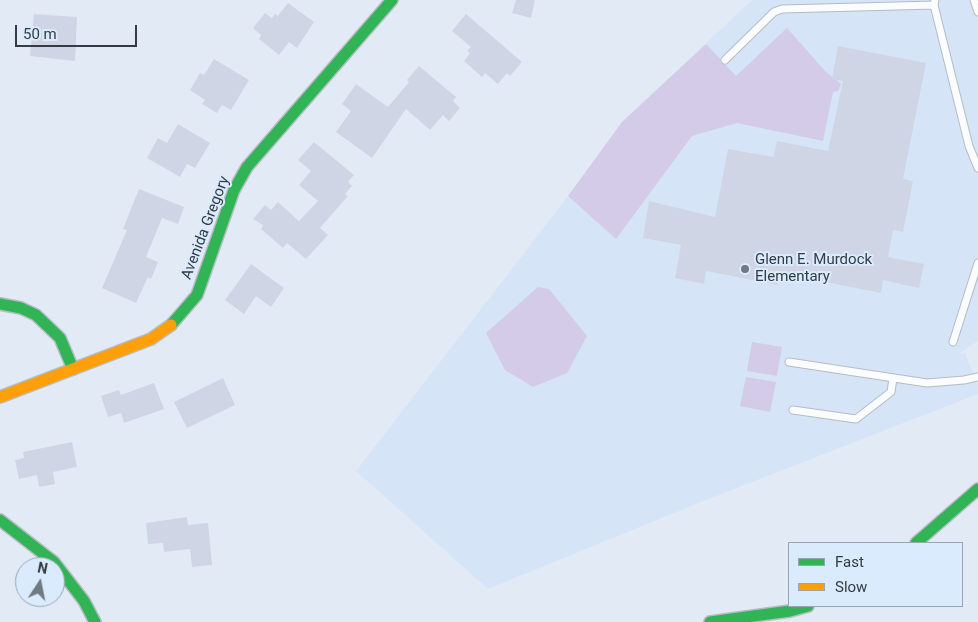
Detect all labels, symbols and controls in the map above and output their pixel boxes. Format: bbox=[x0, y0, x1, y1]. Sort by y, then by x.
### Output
scale bar bbox=[18, 15, 140, 47]
text: 50 m bbox=[23, 25, 57, 43]
street label: Avenida Gregory bbox=[178, 174, 234, 282]
place label: Glenn E. Murdock Elementary bbox=[755, 251, 872, 286]
marker: Glenn E. Murdock Elementary bbox=[739, 263, 751, 275]
legend bbox=[788, 542, 963, 607]
text: Fast bbox=[835, 553, 864, 571]
north arrow bbox=[15, 557, 65, 607]
text: N bbox=[36, 559, 49, 577]
text: Slow bbox=[835, 578, 867, 596]

